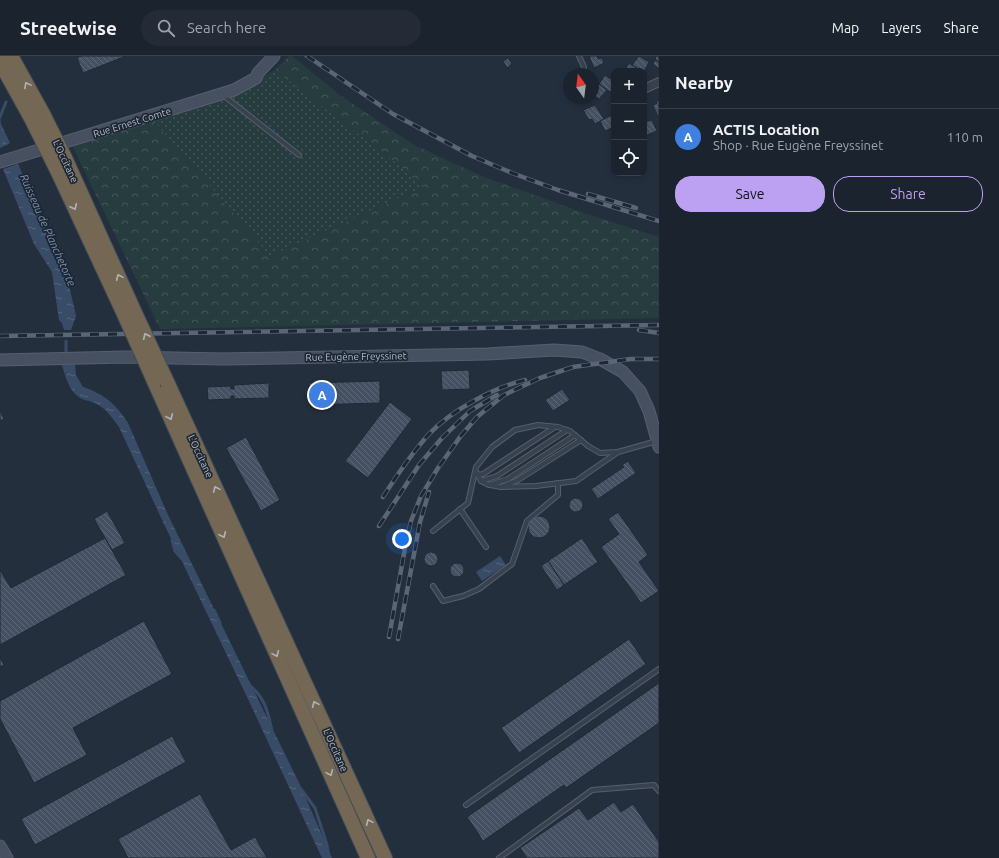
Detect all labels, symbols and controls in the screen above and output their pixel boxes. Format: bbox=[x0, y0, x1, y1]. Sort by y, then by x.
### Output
search box bbox=[141, 10, 421, 46]
text: Streetwise bbox=[20, 17, 117, 39]
icon: search bbox=[155, 17, 177, 39]
text: Search here bbox=[187, 19, 266, 36]
text: Map bbox=[832, 20, 859, 36]
text: Layers bbox=[881, 20, 921, 36]
text: Share bbox=[943, 20, 979, 36]
north arrow bbox=[563, 68, 599, 104]
map controls bbox=[611, 68, 647, 176]
button: + bbox=[611, 68, 647, 104]
text: Nearby bbox=[675, 73, 733, 92]
one-way arrow bbox=[25, 82, 32, 89]
button: − bbox=[611, 104, 647, 140]
street label: Rue Ernest Comte bbox=[92, 105, 172, 140]
text: ACTIS Location bbox=[713, 121, 820, 138]
text: A bbox=[683, 130, 693, 144]
text: 110 m bbox=[947, 130, 983, 144]
street label: L'Occitane bbox=[51, 138, 80, 184]
text: Shop · Rue Eugène Freyssinet bbox=[713, 138, 883, 152]
button: locate bbox=[611, 140, 647, 176]
water label: Ruisseau de Planchetorte bbox=[18, 172, 78, 288]
button: Save bbox=[675, 176, 825, 212]
button: Share bbox=[833, 176, 983, 212]
one-way arrow bbox=[69, 203, 77, 211]
one-way arrow bbox=[116, 274, 124, 282]
one-way arrow bbox=[143, 333, 151, 340]
street label: Rue Eugène Freyssinet bbox=[305, 350, 407, 363]
pin: A bbox=[309, 380, 335, 410]
one-way arrow bbox=[165, 412, 173, 420]
street label: L'Occitane bbox=[186, 433, 215, 479]
one-way arrow bbox=[213, 486, 221, 493]
your location bbox=[392, 529, 412, 549]
one-way arrow bbox=[218, 531, 226, 539]
one-way arrow bbox=[272, 650, 280, 657]
one-way arrow bbox=[312, 701, 320, 708]
street label: L'Occitane bbox=[321, 727, 350, 773]
one-way arrow bbox=[325, 768, 333, 776]
one-way arrow bbox=[365, 819, 373, 826]

